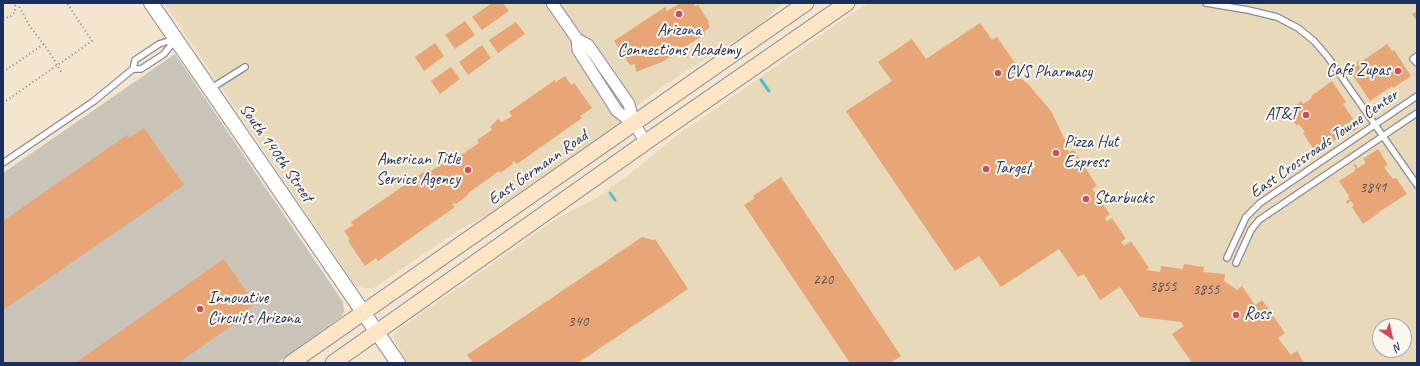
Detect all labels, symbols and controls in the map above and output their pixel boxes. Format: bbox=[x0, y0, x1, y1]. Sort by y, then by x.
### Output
marker: Arizona Connections Academy bbox=[674, 9, 684, 19]
place label: Arizona Connections Academy bbox=[617, 21, 741, 61]
place label: Café Zupas bbox=[1326, 61, 1390, 81]
place label: CVS Pharmacy bbox=[1006, 63, 1092, 83]
marker: Café Zupas bbox=[1393, 66, 1403, 76]
marker: CVS Pharmacy bbox=[993, 68, 1003, 78]
street label: East Crossroads Towne Center bbox=[1246, 85, 1402, 203]
street label: South 140th Street bbox=[235, 100, 317, 206]
place label: AT&T bbox=[1265, 105, 1298, 125]
marker: AT&T bbox=[1301, 110, 1311, 120]
street label: East Germann Road bbox=[484, 126, 592, 210]
place label: Pizza Hut Express bbox=[1064, 133, 1118, 173]
marker: Pizza Hut Express bbox=[1051, 148, 1061, 158]
place label: American Title Service Agency bbox=[376, 150, 460, 190]
place label: Target bbox=[994, 159, 1031, 179]
marker: Target bbox=[981, 164, 991, 174]
marker: American Title Service Agency bbox=[463, 165, 473, 175]
house number: 3841 bbox=[1360, 179, 1386, 197]
place label: Starbucks bbox=[1094, 189, 1153, 209]
marker: Starbucks bbox=[1081, 194, 1091, 204]
house number: 220 bbox=[813, 271, 833, 289]
house number: 3855 bbox=[1150, 278, 1176, 296]
house number: 3855 bbox=[1193, 281, 1219, 299]
place label: Innovative Circuits Arizona bbox=[208, 289, 300, 329]
marker: Innovative Circuits Arizona bbox=[195, 304, 205, 314]
place label: Ross bbox=[1244, 305, 1271, 325]
marker: Ross bbox=[1231, 310, 1241, 320]
house number: 340 bbox=[568, 313, 588, 331]
north arrow bbox=[1372, 318, 1412, 358]
text: N bbox=[1391, 339, 1405, 355]

